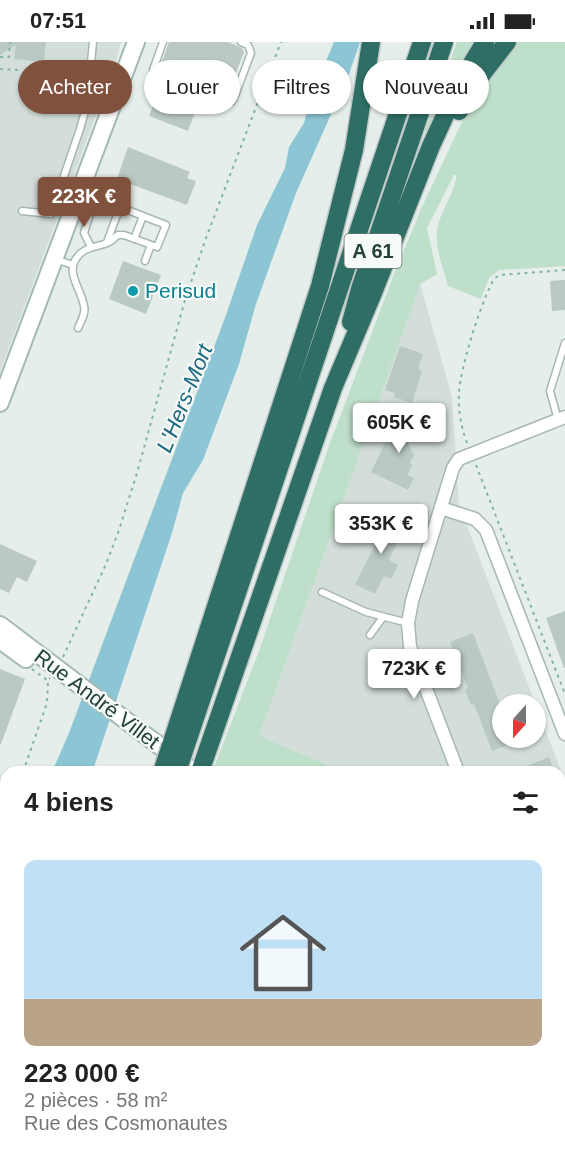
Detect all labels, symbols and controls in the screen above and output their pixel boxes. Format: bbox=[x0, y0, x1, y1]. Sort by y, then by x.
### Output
text: 07:51 bbox=[30, 8, 86, 33]
chip: Acheter bbox=[18, 60, 132, 114]
chip: Louer bbox=[144, 60, 240, 114]
chip: Filtres bbox=[252, 60, 351, 114]
chip: Nouveau bbox=[363, 60, 489, 114]
pin: 223K € bbox=[35, 177, 133, 228]
text: 223K € bbox=[52, 185, 116, 207]
road number: A 61 bbox=[344, 234, 401, 268]
place label: Perisud bbox=[145, 279, 216, 302]
marker: Perisud bbox=[126, 284, 140, 298]
water label: L'Hers-Mort bbox=[151, 340, 218, 456]
pin: 605K € bbox=[350, 403, 448, 454]
text: 605K € bbox=[367, 411, 431, 433]
pin: 353K € bbox=[332, 504, 430, 555]
text: 353K € bbox=[349, 512, 413, 534]
street label: Rue André Villet bbox=[30, 644, 164, 753]
pin: 723K € bbox=[365, 649, 463, 700]
text: 723K € bbox=[382, 657, 446, 679]
north arrow bbox=[492, 694, 546, 748]
map controls bbox=[492, 694, 546, 748]
icon: filters bbox=[509, 786, 542, 819]
text: 4 biens bbox=[24, 787, 114, 817]
icon: home bbox=[229, 899, 337, 1007]
text: 223 000 € bbox=[24, 1058, 140, 1088]
text: 2 pièces · 58 m² bbox=[24, 1089, 167, 1111]
text: Rue des Cosmonautes bbox=[24, 1112, 227, 1134]

